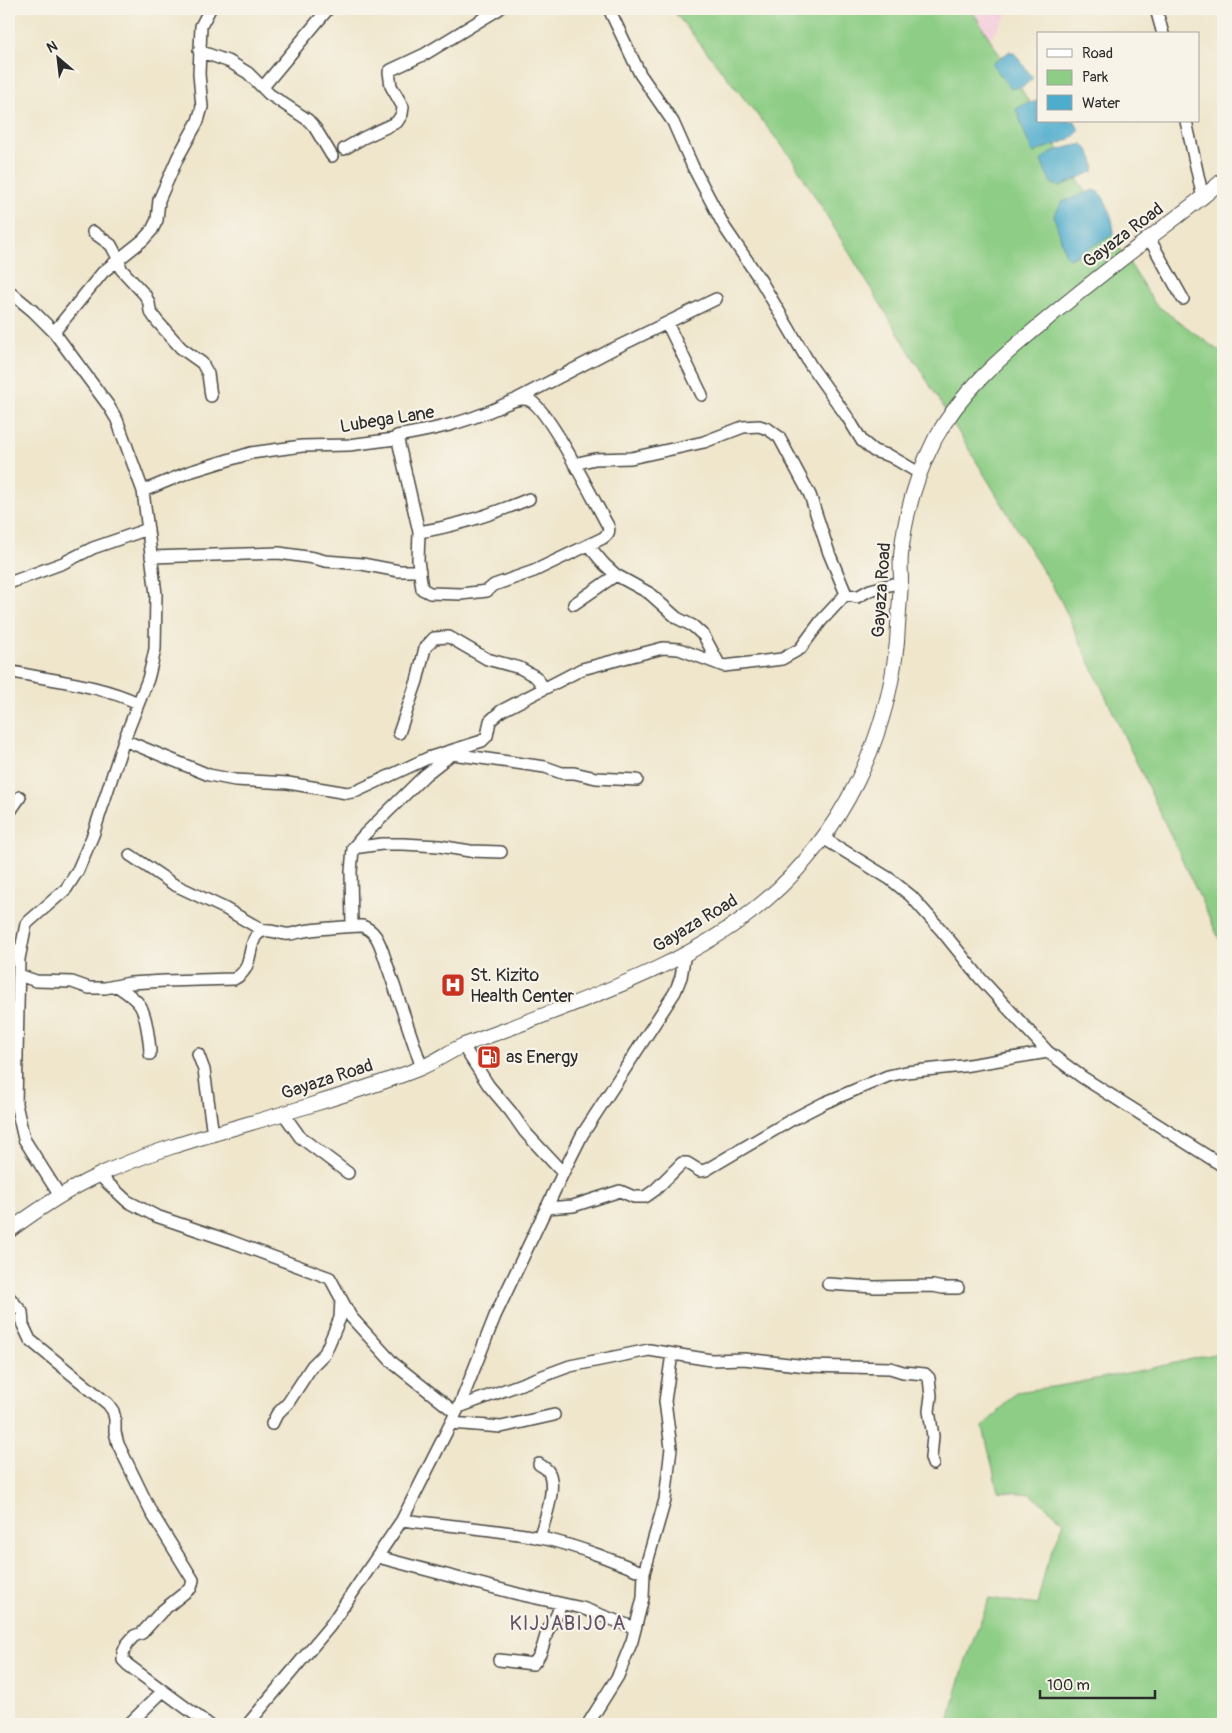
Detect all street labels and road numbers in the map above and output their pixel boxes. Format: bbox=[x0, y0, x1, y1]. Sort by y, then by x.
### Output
street label: Gayaza Road bbox=[1078, 198, 1168, 273]
street label: Lubega Lane bbox=[338, 401, 436, 438]
street label: Gayaza Road bbox=[867, 542, 896, 638]
street label: Gayaza Road bbox=[648, 889, 742, 958]
street label: Gayaza Road bbox=[278, 1054, 376, 1105]

